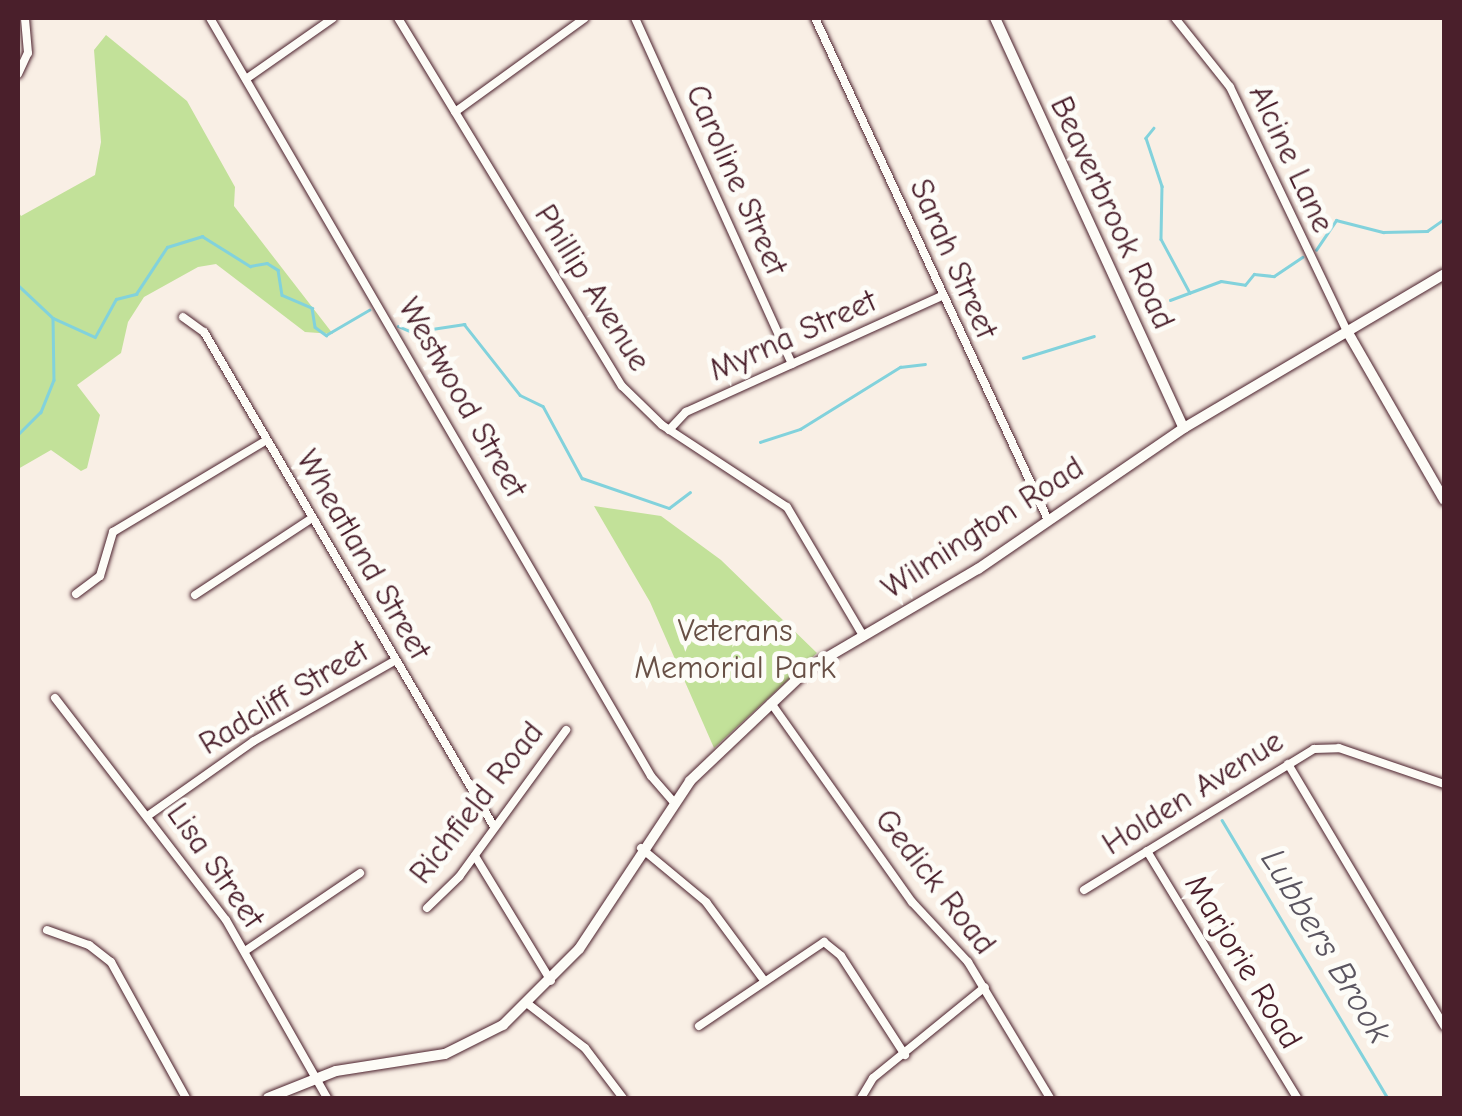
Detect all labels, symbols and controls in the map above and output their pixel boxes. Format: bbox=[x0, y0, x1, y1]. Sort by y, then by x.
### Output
street label: Caroline Street bbox=[677, 79, 795, 281]
street label: Alcine Lane bbox=[1240, 79, 1342, 239]
street label: Beaverbrook Road bbox=[1041, 91, 1183, 335]
street label: Sarah Street bbox=[901, 173, 1005, 345]
street label: Phillip Avenue bbox=[526, 198, 658, 378]
street label: Myrna Street bbox=[703, 282, 883, 390]
street label: Westwood Street bbox=[389, 291, 535, 505]
street label: Wheatland Street bbox=[287, 443, 439, 667]
street label: Wilmington Road bbox=[875, 448, 1091, 608]
park label: Veterans Memorial Park bbox=[634, 613, 836, 688]
street label: Radcliff Street bbox=[192, 632, 376, 764]
street label: Richfield Road bbox=[402, 714, 552, 892]
street label: Holden Avenue bbox=[1096, 722, 1290, 864]
street label: Lisa Street bbox=[158, 796, 272, 936]
street label: Gedick Road bbox=[866, 802, 1004, 962]
water label: Lubbers Brook bbox=[1251, 841, 1401, 1051]
street label: Marjorie Road bbox=[1176, 868, 1310, 1056]

